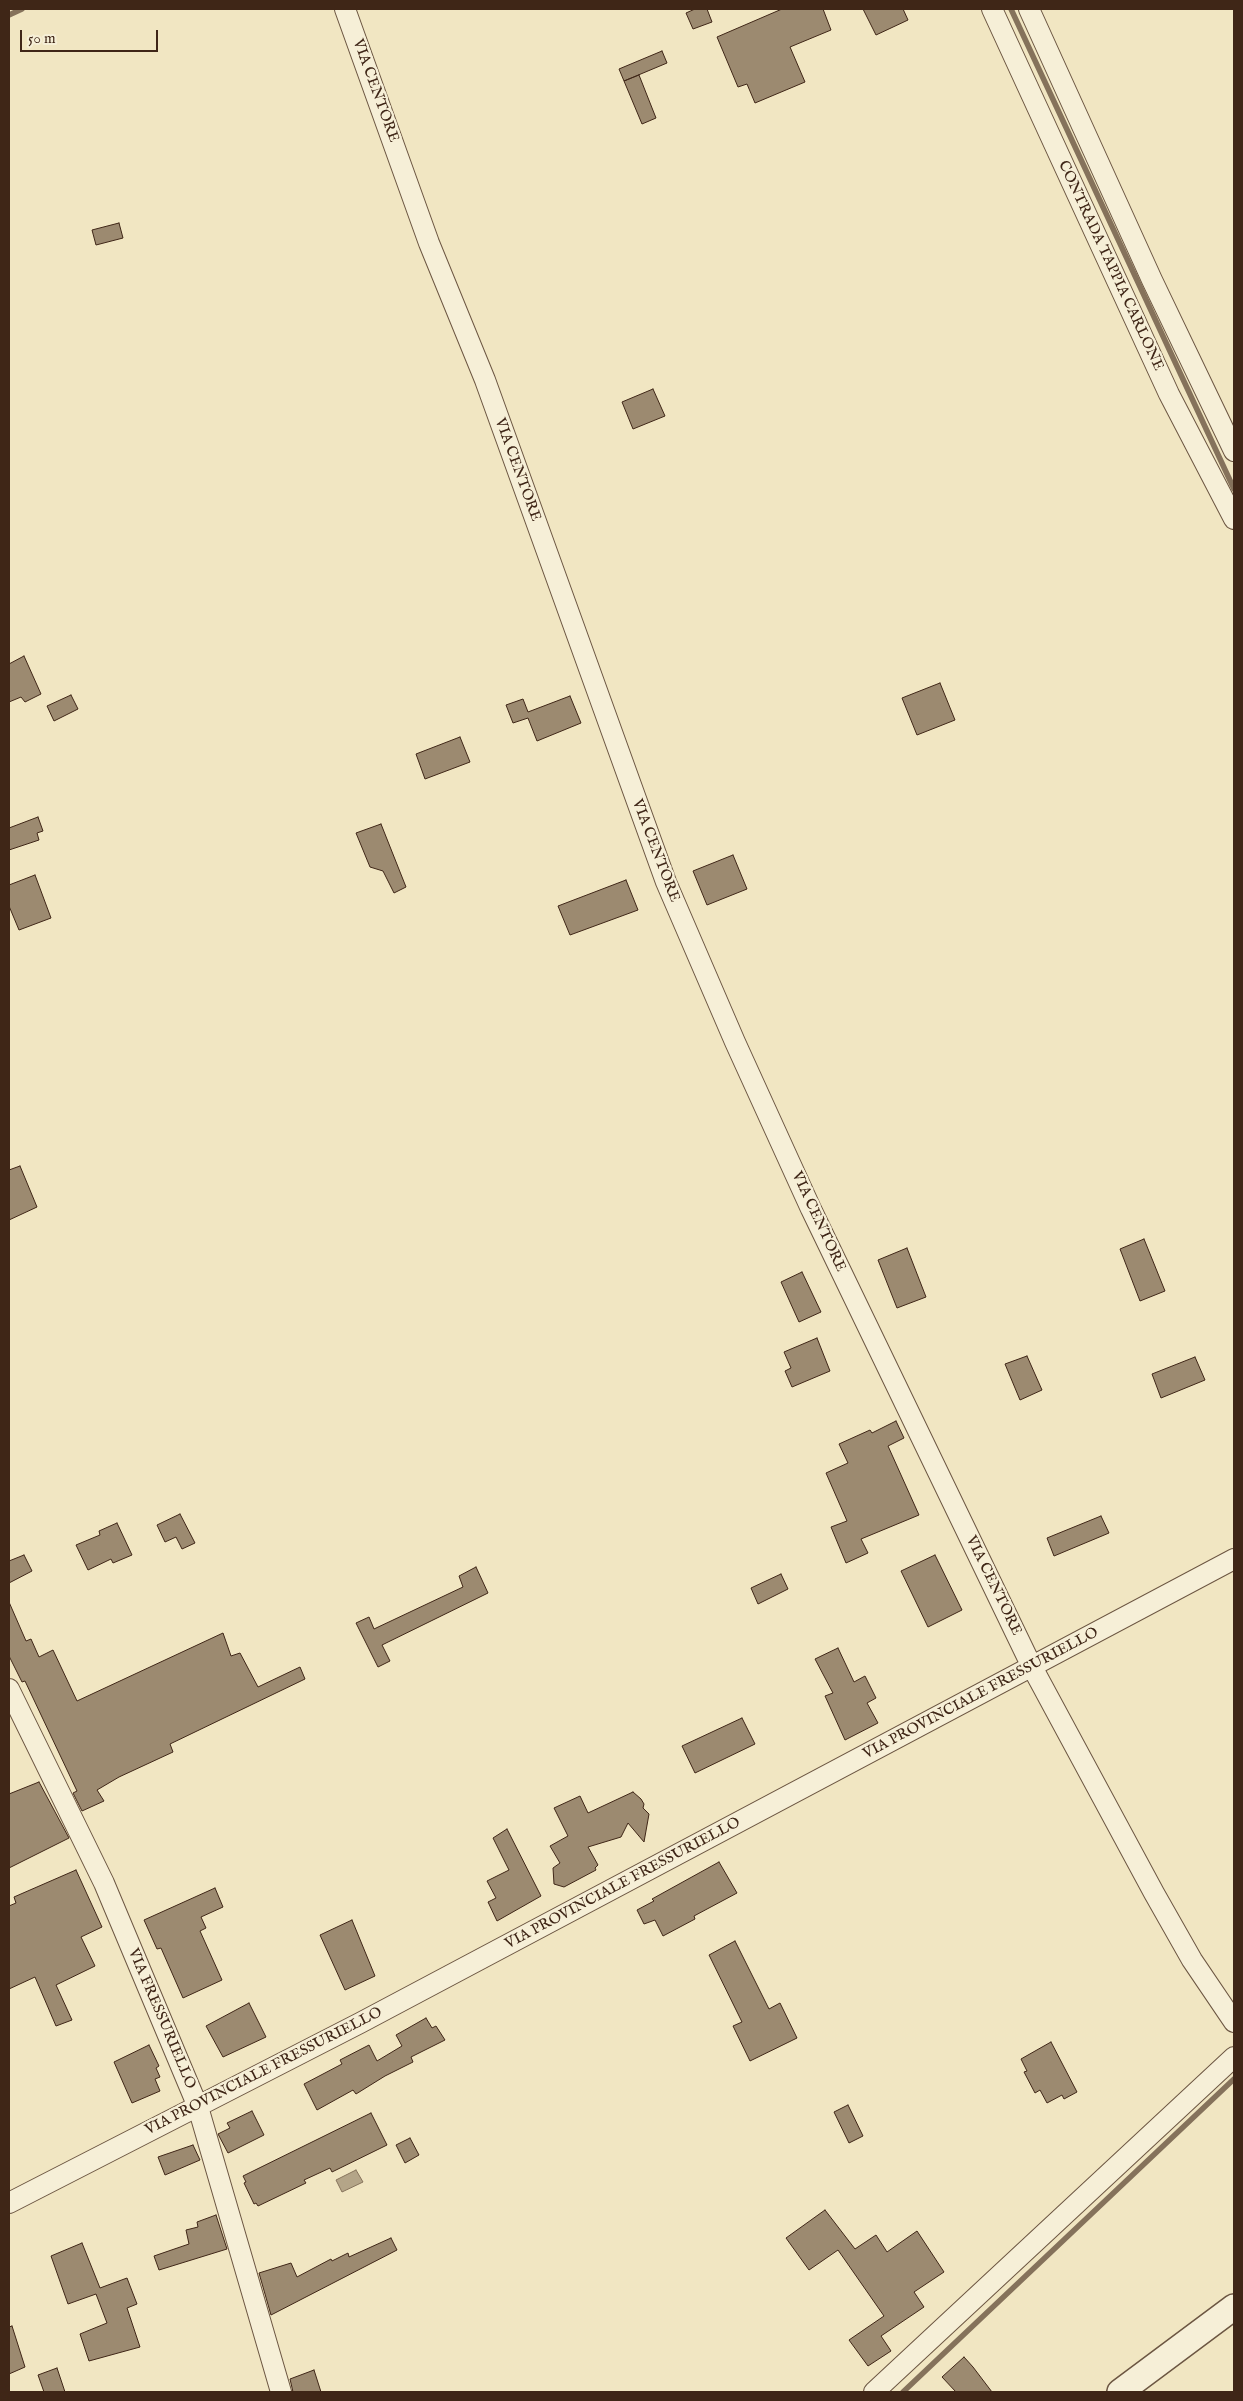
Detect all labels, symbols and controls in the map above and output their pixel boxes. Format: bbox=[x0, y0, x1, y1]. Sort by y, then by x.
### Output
scale bar bbox=[22, 20, 160, 52]
text: 50 m bbox=[28, 29, 56, 48]
street label: VIA CENTORE bbox=[348, 37, 402, 145]
street label: CONTRADA TAPPIA CARLONE bbox=[1053, 158, 1167, 374]
street label: VIA CENTORE bbox=[490, 416, 544, 524]
street label: VIA CENTORE bbox=[627, 797, 683, 905]
street label: VIA CENTORE bbox=[787, 1169, 849, 1275]
street label: VIA CENTORE bbox=[961, 1533, 1025, 1639]
street label: VIA PROVINCIALE FRESSURIELLO bbox=[860, 1624, 1102, 1764]
street label: VIA PROVINCIALE FRESSURIELLO bbox=[502, 1814, 744, 1954]
street label: VIA FRESSURIELLO bbox=[123, 1946, 199, 2092]
street label: VIA PROVINCIALE FRESSURIELLO bbox=[142, 2004, 386, 2140]

